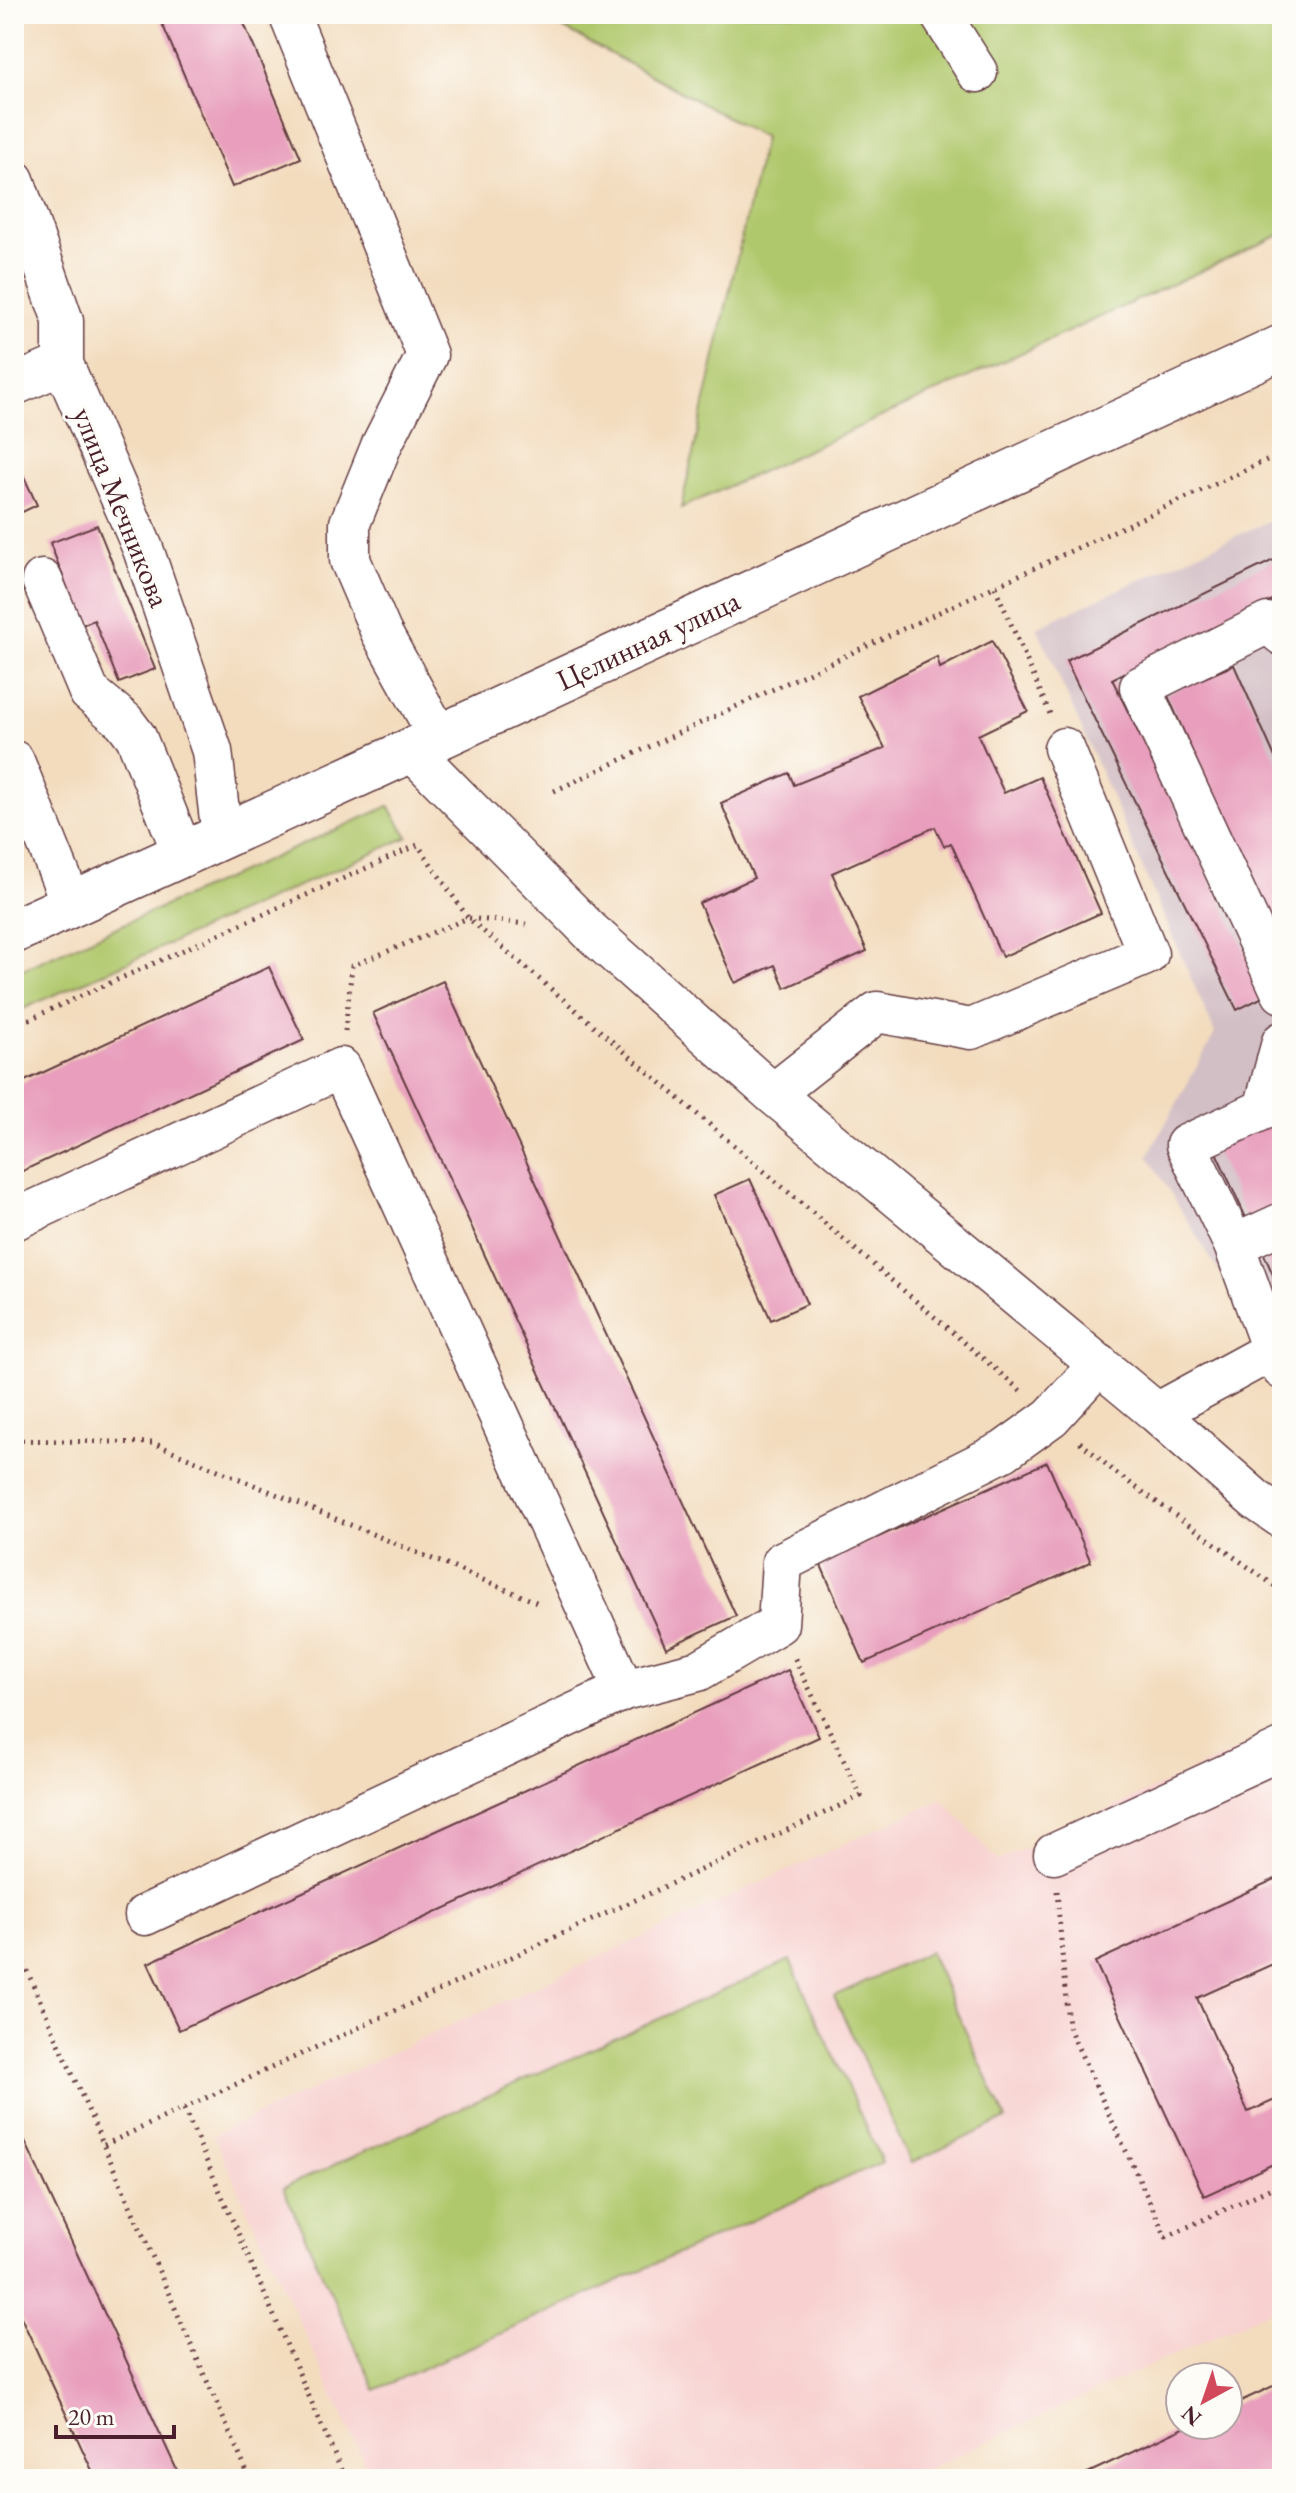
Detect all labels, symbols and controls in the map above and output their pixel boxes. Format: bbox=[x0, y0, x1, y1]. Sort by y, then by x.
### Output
street label: улица Мечникова bbox=[64, 401, 180, 613]
street label: Целинная улица bbox=[550, 580, 746, 700]
north arrow bbox=[1164, 2361, 1244, 2441]
scale bar bbox=[56, 2389, 174, 2439]
text: N bbox=[1175, 2399, 1208, 2433]
text: 20 m bbox=[68, 2401, 115, 2432]

